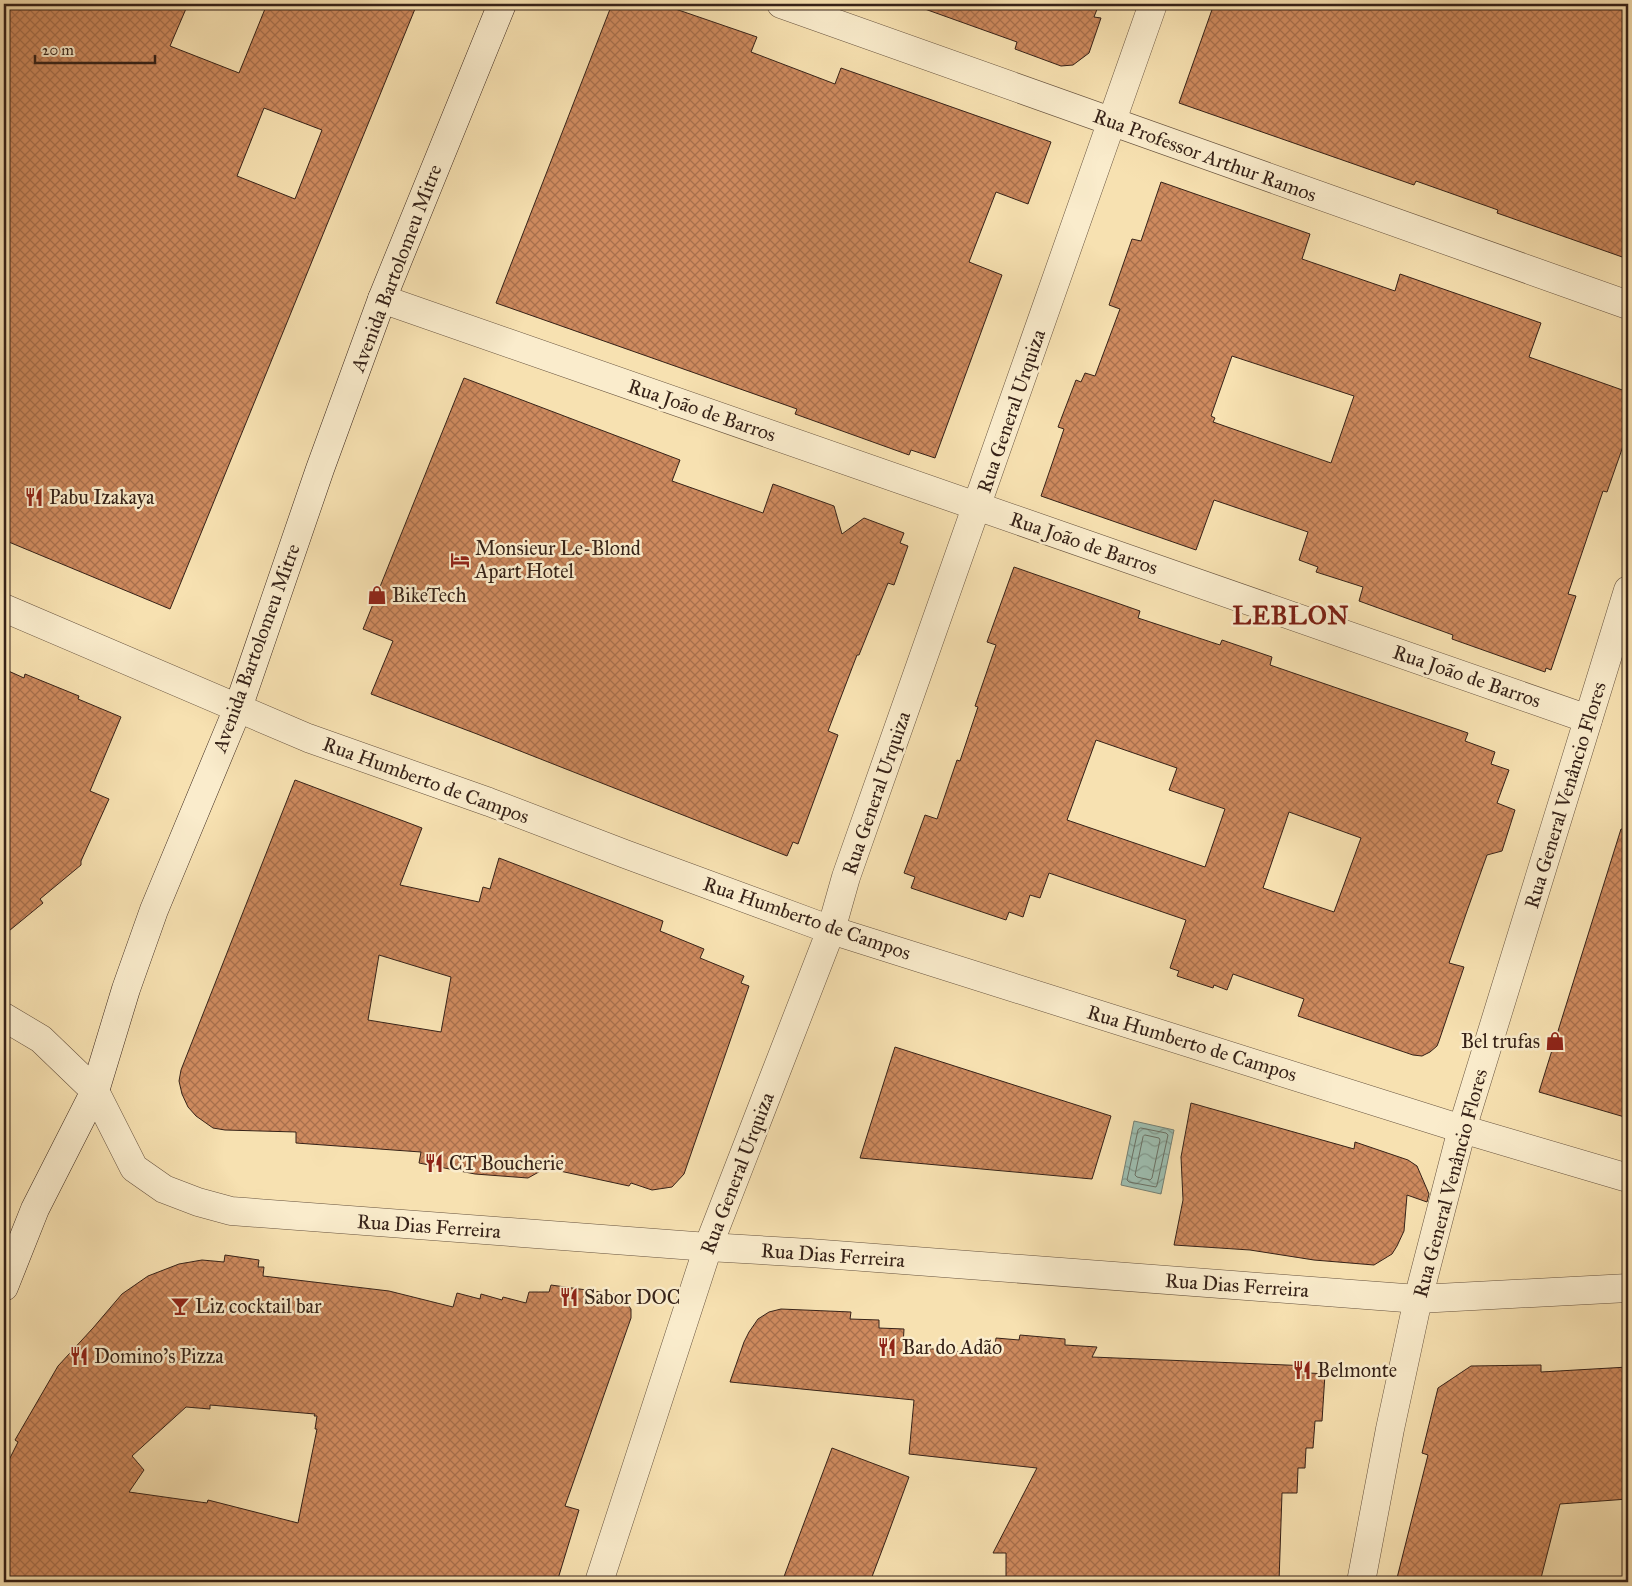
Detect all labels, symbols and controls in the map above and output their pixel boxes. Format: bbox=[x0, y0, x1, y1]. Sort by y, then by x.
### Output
scale bar bbox=[35, 32, 155, 64]
text: 20 m bbox=[42, 41, 74, 59]
street label: Rua Professor Arthur Ramos bbox=[1090, 103, 1320, 207]
street label: Avenida Bartolomeu Mitre bbox=[345, 161, 447, 376]
street label: Rua General Urquiza bbox=[972, 326, 1051, 496]
street label: Rua João de Barros bbox=[625, 373, 779, 448]
place label: Pabu Izakaya bbox=[49, 485, 155, 509]
restaurant icon: Pabu Izakaya bbox=[23, 486, 45, 508]
street label: Rua João de Barros bbox=[1007, 506, 1161, 581]
place label: Monsieur Le-Blond Apart Hotel bbox=[474, 536, 641, 583]
street label: Avenida Bartolomeu Mitre bbox=[207, 540, 305, 756]
hotel icon: Monsieur Le-Blond Apart Hotel bbox=[449, 549, 471, 571]
place label: BikeTech bbox=[392, 583, 467, 607]
shop icon: BikeTech bbox=[366, 584, 388, 606]
district label: LEBLON bbox=[1232, 600, 1350, 631]
street label: Rua João de Barros bbox=[1390, 639, 1544, 714]
street label: Rua General Venâncio Flores bbox=[1519, 679, 1611, 911]
street label: Rua General Urquiza bbox=[837, 708, 916, 878]
street label: Rua Humberto de Campos bbox=[319, 731, 533, 829]
street label: Rua Humberto de Campos bbox=[700, 871, 914, 965]
street label: Rua Humberto de Campos bbox=[1084, 1000, 1300, 1086]
place label: Bel trufas bbox=[1461, 1029, 1540, 1053]
shop icon: Bel trufas bbox=[1544, 1030, 1566, 1052]
street label: Rua General Venâncio Flores bbox=[1408, 1066, 1492, 1300]
street label: Rua General Urquiza bbox=[695, 1088, 780, 1258]
place label: CT Boucherie bbox=[449, 1151, 564, 1175]
restaurant icon: CT Boucherie bbox=[423, 1152, 445, 1174]
street label: Rua Dias Ferreira bbox=[356, 1209, 502, 1243]
street label: Rua Dias Ferreira bbox=[760, 1238, 906, 1272]
street label: Rua Dias Ferreira bbox=[1164, 1268, 1310, 1302]
place label: Sabor DOC bbox=[584, 1285, 680, 1309]
restaurant icon: Sabor DOC bbox=[558, 1286, 580, 1308]
place label: Liz cocktail bar bbox=[195, 1294, 322, 1318]
bar icon: Liz cocktail bar bbox=[169, 1295, 191, 1317]
place label: Bar do Adão bbox=[902, 1335, 1002, 1359]
restaurant icon: Bar do Adão bbox=[876, 1336, 898, 1358]
place label: Domino's Pizza bbox=[94, 1344, 224, 1368]
restaurant icon: Domino's Pizza bbox=[68, 1345, 90, 1367]
place label: Belmonte bbox=[1317, 1358, 1397, 1382]
restaurant icon: Belmonte bbox=[1291, 1359, 1313, 1381]

